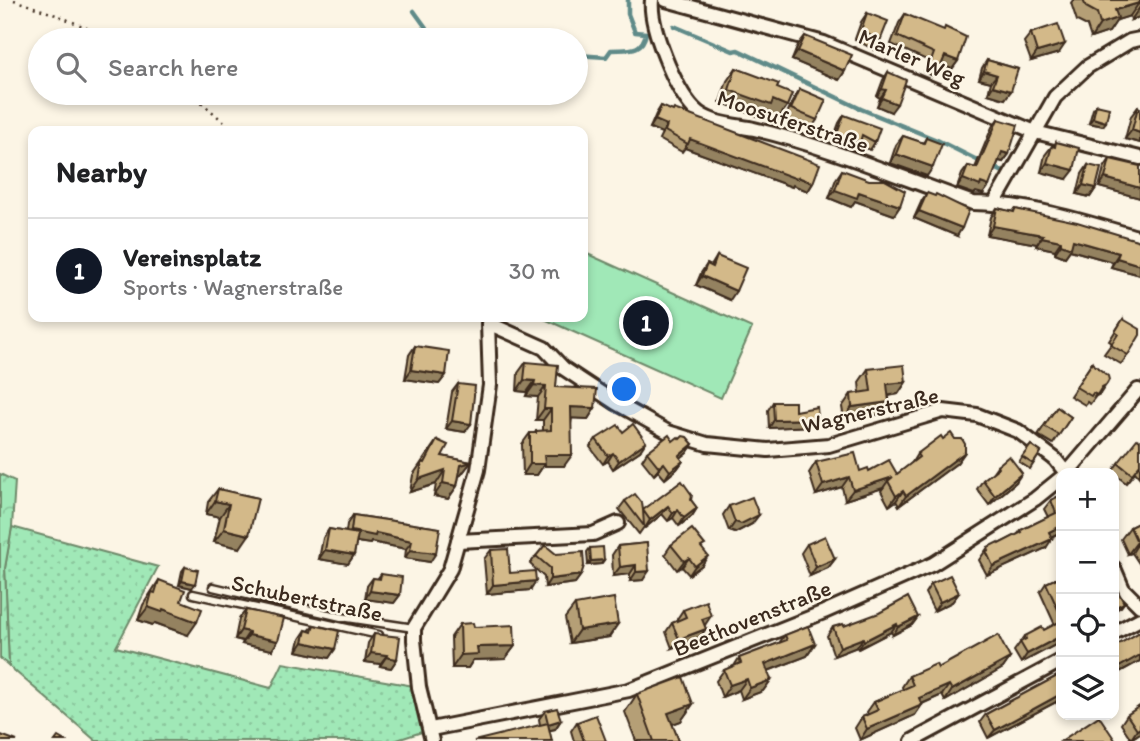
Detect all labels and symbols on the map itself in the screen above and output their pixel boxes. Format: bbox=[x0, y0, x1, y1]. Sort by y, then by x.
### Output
street label: Marler Weg bbox=[854, 22, 970, 92]
street label: Moosuferstraße bbox=[714, 83, 872, 159]
pin: 1 bbox=[623, 297, 669, 349]
your location bbox=[607, 372, 641, 406]
street label: Wagnerstraße bbox=[799, 381, 941, 439]
street label: Schubertstraße bbox=[229, 568, 385, 628]
street label: Beethovenstraße bbox=[669, 574, 835, 662]

